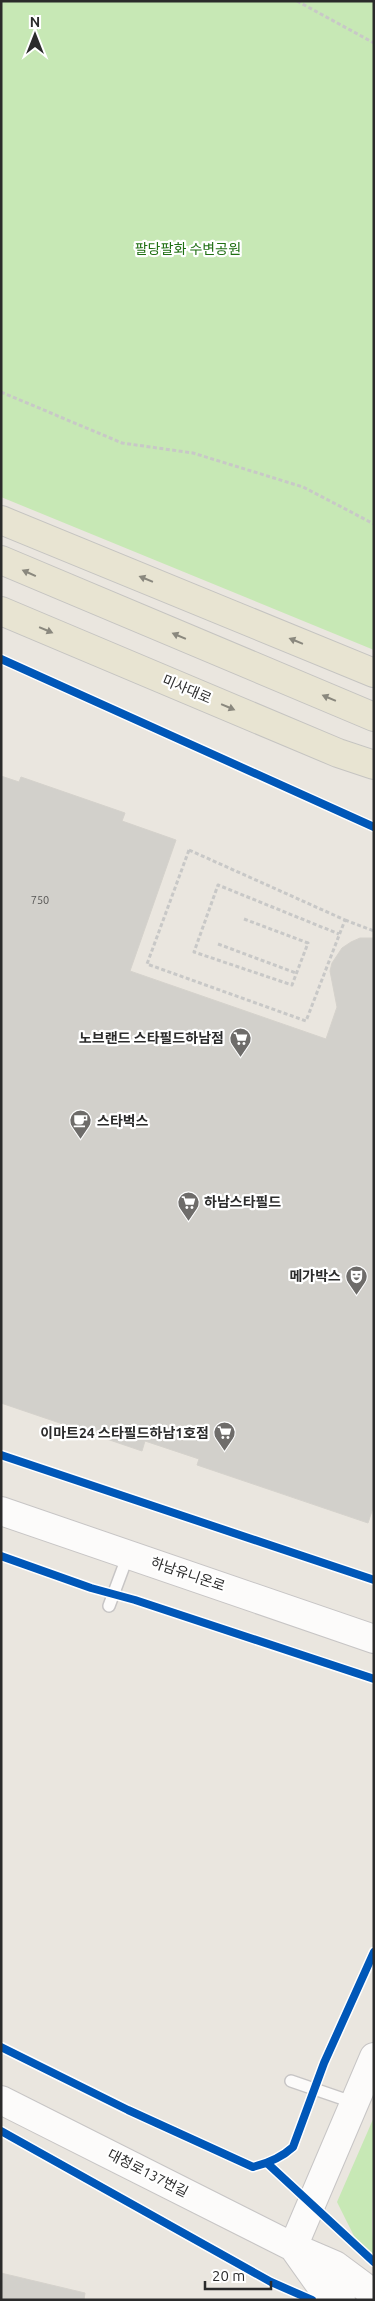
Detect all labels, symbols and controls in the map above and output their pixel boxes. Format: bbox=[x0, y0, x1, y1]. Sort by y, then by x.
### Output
north arrow bbox=[10, 10, 60, 60]
text: N bbox=[30, 14, 40, 30]
park label: 팔당팔화 수변공원 bbox=[135, 241, 241, 257]
one-way arrow bbox=[22, 568, 36, 576]
one-way arrow bbox=[139, 575, 153, 583]
one-way arrow bbox=[39, 626, 53, 634]
one-way arrow bbox=[172, 631, 186, 639]
one-way arrow bbox=[289, 637, 303, 645]
street label: 미사대로 bbox=[160, 672, 214, 706]
one-way arrow bbox=[321, 694, 336, 702]
one-way arrow bbox=[221, 703, 235, 711]
house number: 750 bbox=[31, 894, 49, 906]
supermarket icon: 노브랜드 스타필드하남점 bbox=[228, 1026, 252, 1057]
place label: 노브랜드 스타필드하남점 bbox=[79, 1030, 224, 1046]
cafe icon: 스타벅스 bbox=[69, 1109, 93, 1140]
place label: 스타벅스 bbox=[97, 1113, 149, 1129]
supermarket icon: 하남스타필드 bbox=[176, 1190, 200, 1221]
place label: 하남스타필드 bbox=[204, 1194, 281, 1210]
theatre icon: 메가박스 bbox=[345, 1264, 369, 1295]
place label: 메가박스 bbox=[289, 1268, 341, 1284]
supermarket icon: 이마트24 스타필드하남1호점 bbox=[213, 1421, 237, 1452]
place label: 이마트24 스타필드하남1호점 bbox=[40, 1425, 209, 1441]
street label: 하남유니온로 bbox=[149, 1554, 227, 1594]
street label: 대청로137번길 bbox=[105, 2146, 191, 2200]
scale bar bbox=[205, 2258, 271, 2290]
text: 20 m bbox=[212, 2267, 245, 2284]

